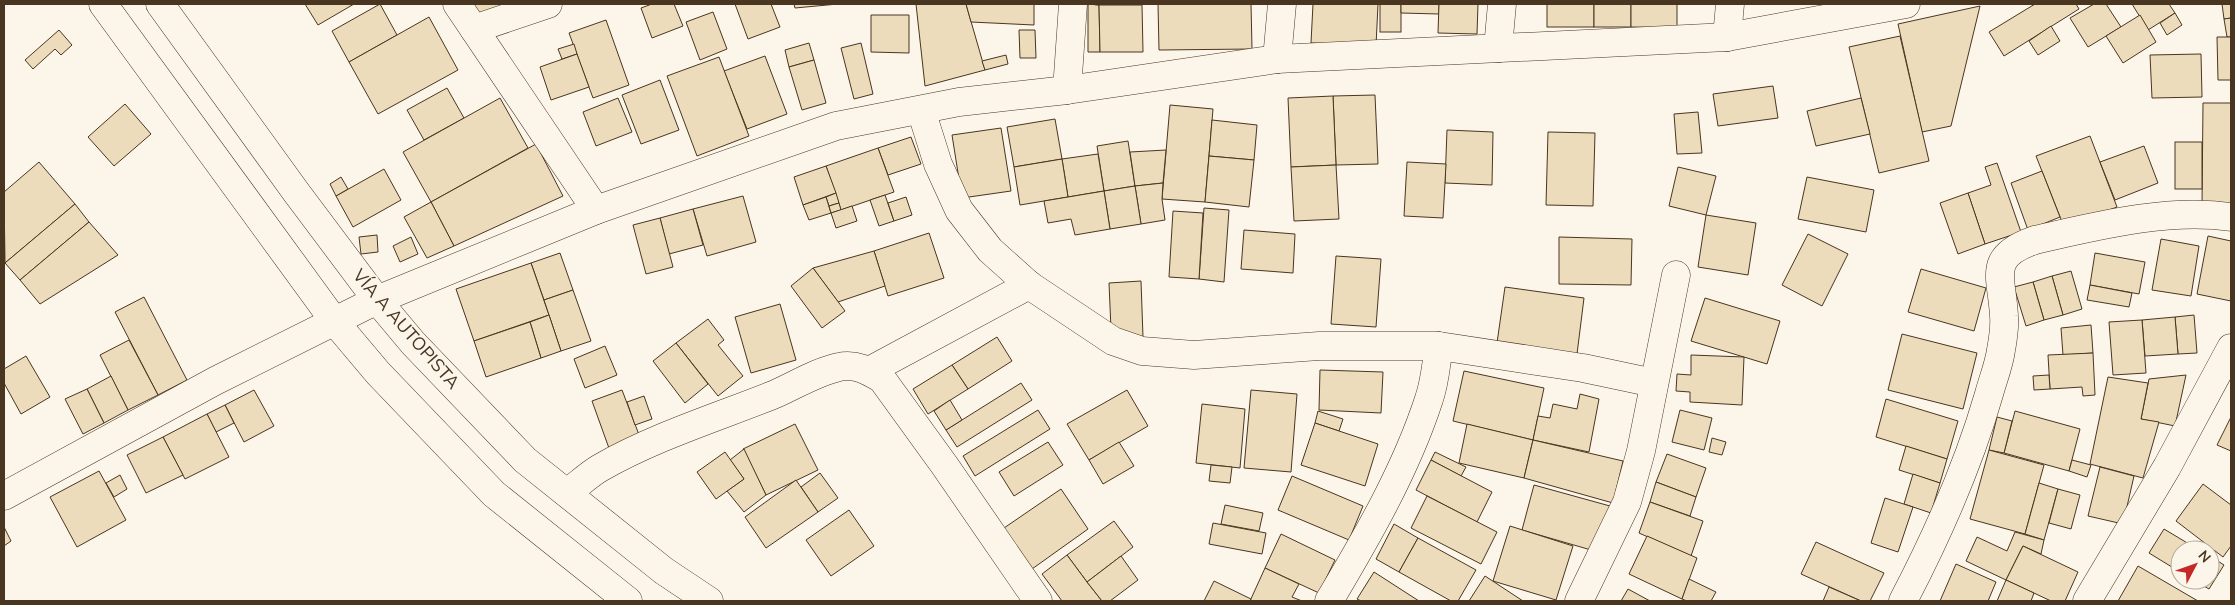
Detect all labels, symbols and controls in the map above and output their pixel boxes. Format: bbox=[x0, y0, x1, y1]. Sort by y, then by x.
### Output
street label: VÍA A AUTOPISTA bbox=[346, 263, 465, 394]
north arrow bbox=[2170, 540, 2220, 590]
text: N bbox=[2194, 547, 2215, 567]

